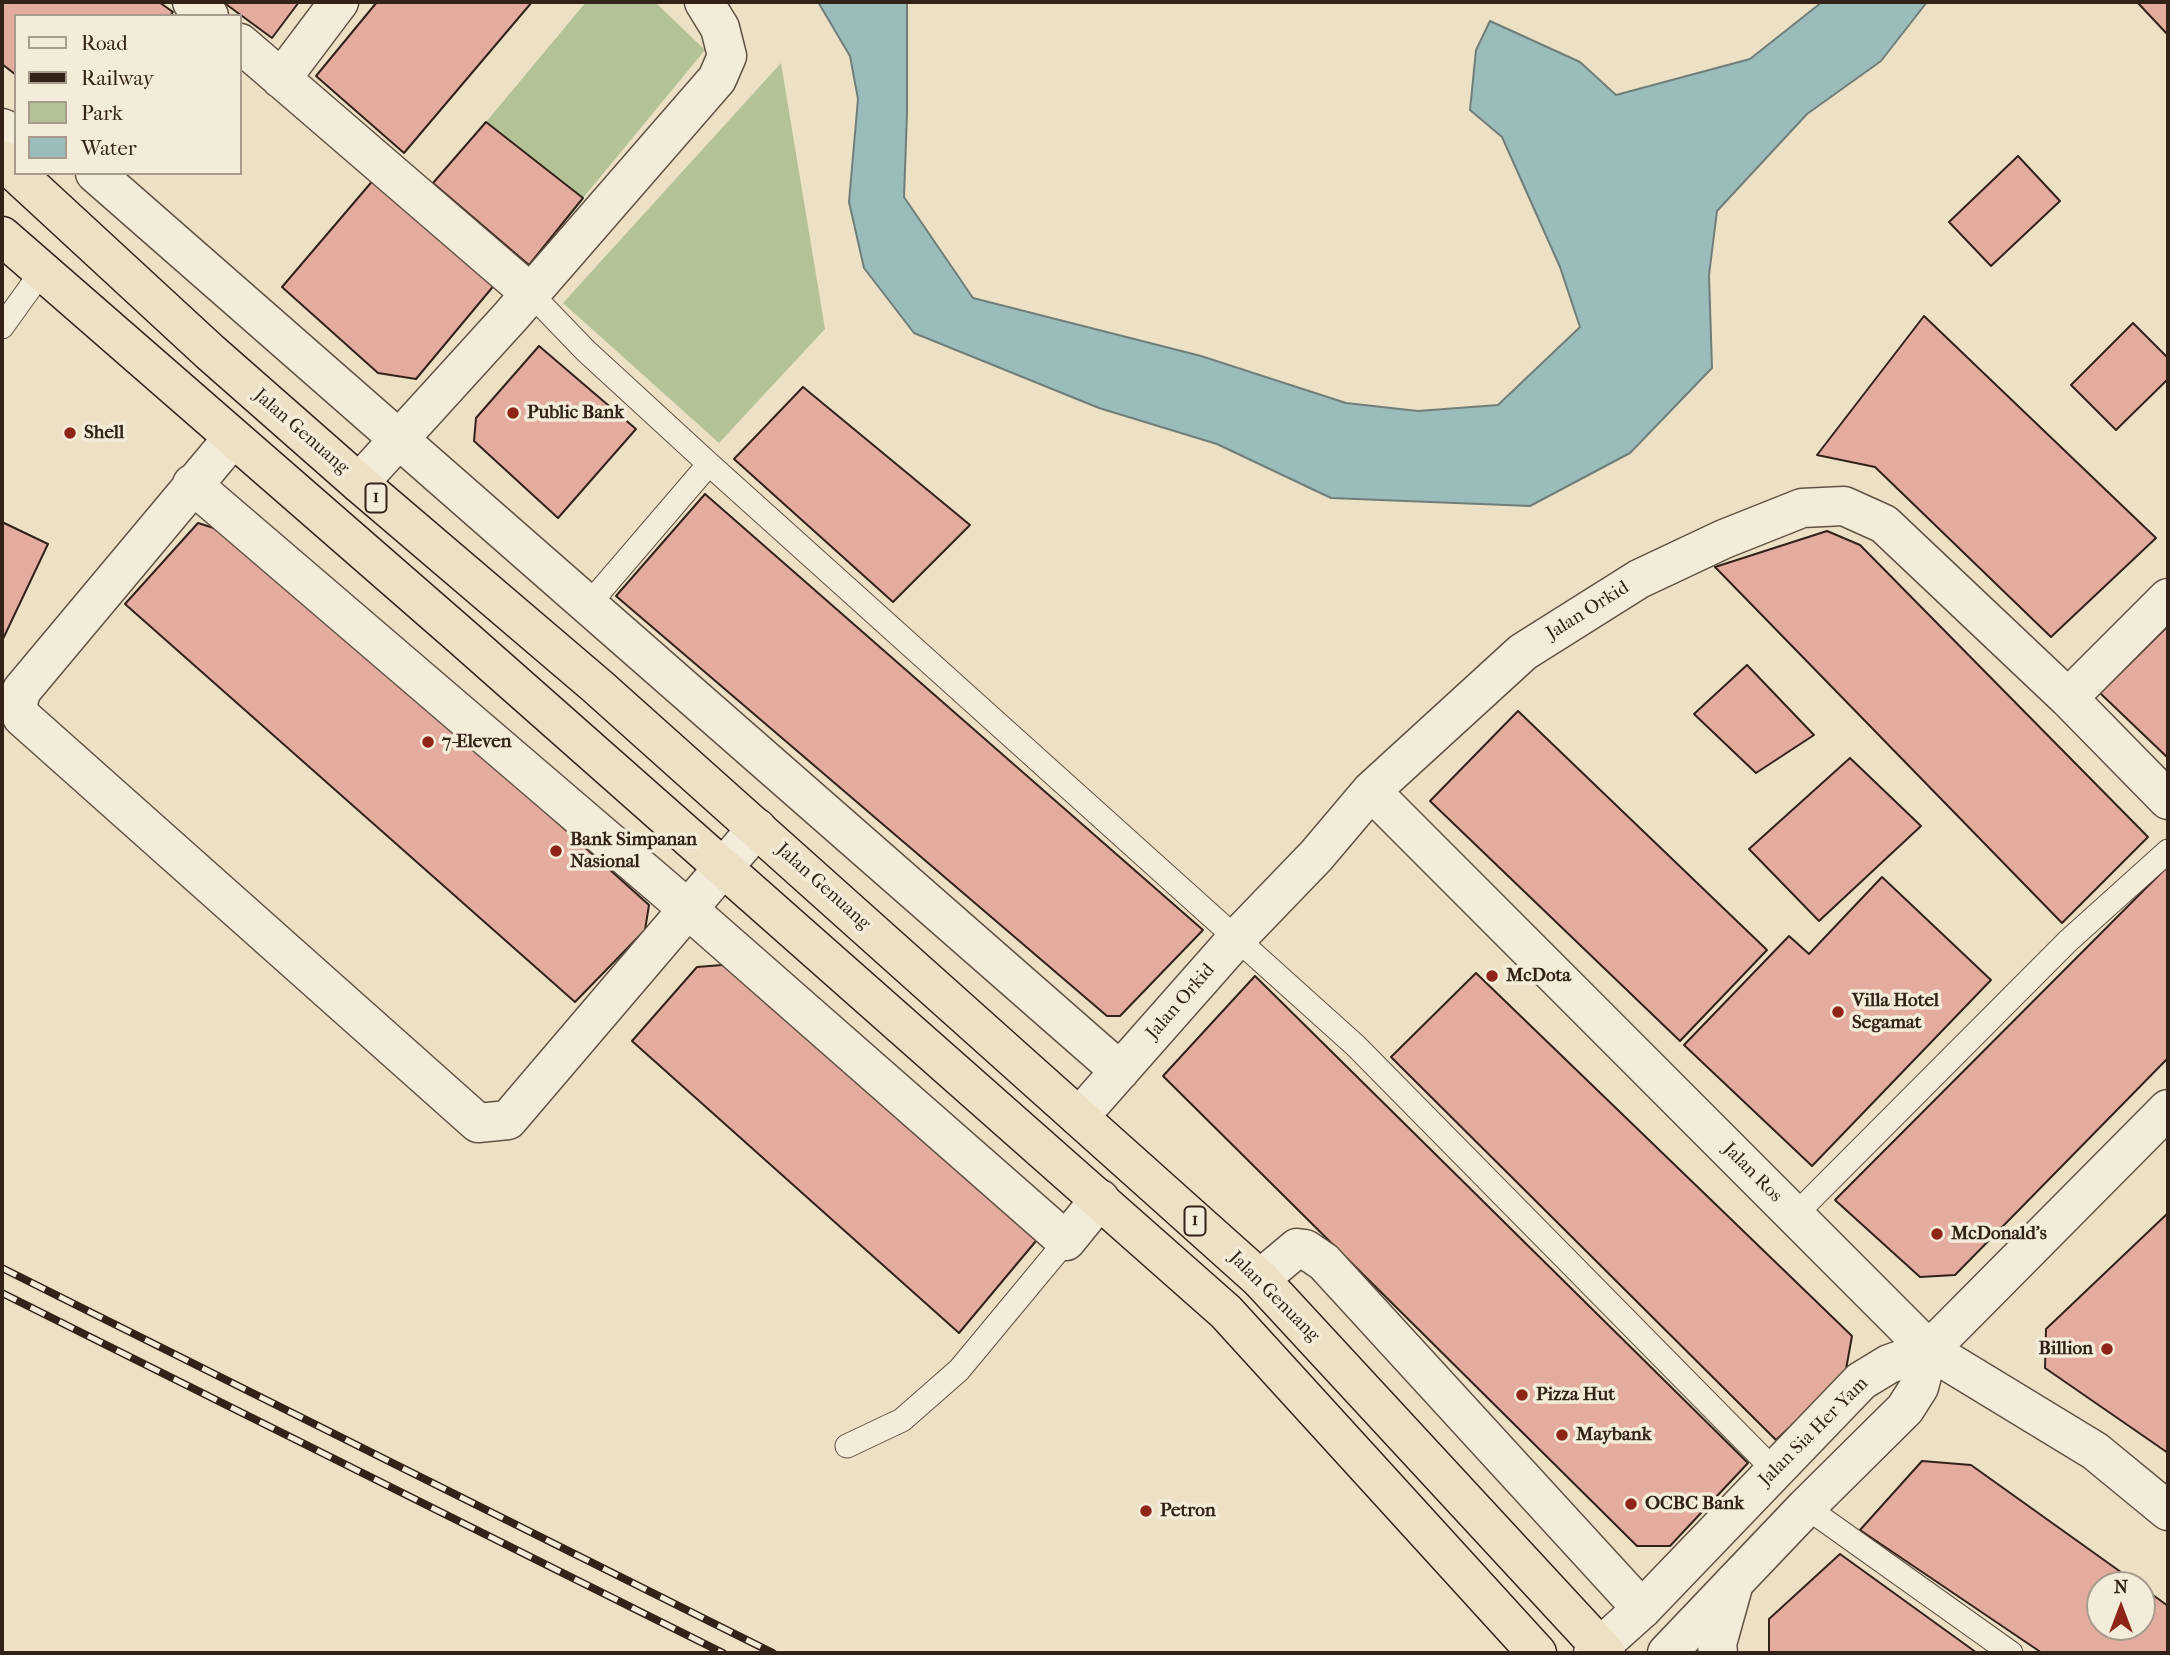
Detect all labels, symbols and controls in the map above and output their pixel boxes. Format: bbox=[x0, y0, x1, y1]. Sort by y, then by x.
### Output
legend bbox=[14, 14, 242, 175]
text: Road bbox=[81, 31, 128, 55]
text: Railway bbox=[81, 66, 154, 90]
text: Park bbox=[81, 101, 123, 125]
text: Water bbox=[81, 136, 137, 160]
street label: Jalan Genuang bbox=[249, 384, 353, 480]
place label: Public Bank bbox=[527, 402, 624, 424]
marker: Public Bank bbox=[505, 405, 521, 421]
place label: Shell bbox=[84, 422, 124, 444]
marker: Shell bbox=[62, 425, 78, 441]
road number: 1 bbox=[366, 484, 386, 512]
street label: Jalan Orkid bbox=[1542, 577, 1634, 645]
place label: 7-Eleven bbox=[442, 731, 512, 753]
marker: 7-Eleven bbox=[420, 734, 436, 750]
place label: Bank Simpanan Nasional bbox=[570, 829, 697, 873]
street label: Jalan Genuang bbox=[771, 839, 875, 935]
marker: Bank Simpanan Nasional bbox=[548, 843, 564, 859]
street label: Jalan Orkid bbox=[1142, 959, 1220, 1045]
place label: McDota bbox=[1506, 965, 1571, 987]
marker: McDota bbox=[1484, 968, 1500, 984]
place label: Villa Hotel Segamat bbox=[1852, 990, 1939, 1034]
marker: Villa Hotel Segamat bbox=[1830, 1004, 1846, 1020]
street label: Jalan Ros bbox=[1717, 1138, 1787, 1208]
road number: 1 bbox=[1184, 1206, 1206, 1236]
place label: McDonald's bbox=[1951, 1223, 2047, 1245]
marker: McDonald's bbox=[1929, 1226, 1945, 1242]
street label: Jalan Genuang bbox=[1224, 1247, 1324, 1347]
place label: Billion bbox=[2039, 1338, 2093, 1360]
marker: Billion bbox=[2099, 1341, 2115, 1357]
street label: Jalan Sia Her Yam bbox=[1755, 1373, 1873, 1491]
place label: Pizza Hut bbox=[1536, 1384, 1615, 1406]
marker: Pizza Hut bbox=[1514, 1387, 1530, 1403]
place label: Maybank bbox=[1576, 1424, 1652, 1446]
marker: Maybank bbox=[1554, 1427, 1570, 1443]
place label: OCBC Bank bbox=[1645, 1493, 1744, 1515]
marker: OCBC Bank bbox=[1623, 1496, 1639, 1512]
place label: Petron bbox=[1160, 1500, 1216, 1522]
marker: Petron bbox=[1138, 1503, 1154, 1519]
north arrow bbox=[2086, 1571, 2156, 1641]
text: N bbox=[2114, 1576, 2128, 1598]

